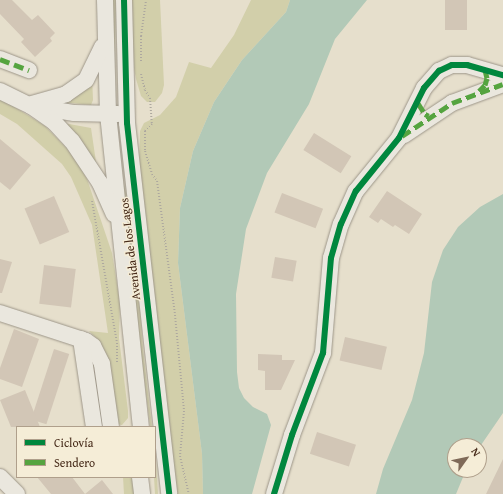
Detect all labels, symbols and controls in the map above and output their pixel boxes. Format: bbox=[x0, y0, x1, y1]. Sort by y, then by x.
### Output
street label: Avenida de los Lagos bbox=[117, 197, 143, 301]
legend bbox=[16, 426, 156, 478]
text: Ciclovía bbox=[54, 434, 93, 451]
north arrow bbox=[447, 438, 487, 478]
text: N bbox=[468, 445, 485, 459]
text: Sendero bbox=[54, 454, 95, 471]

